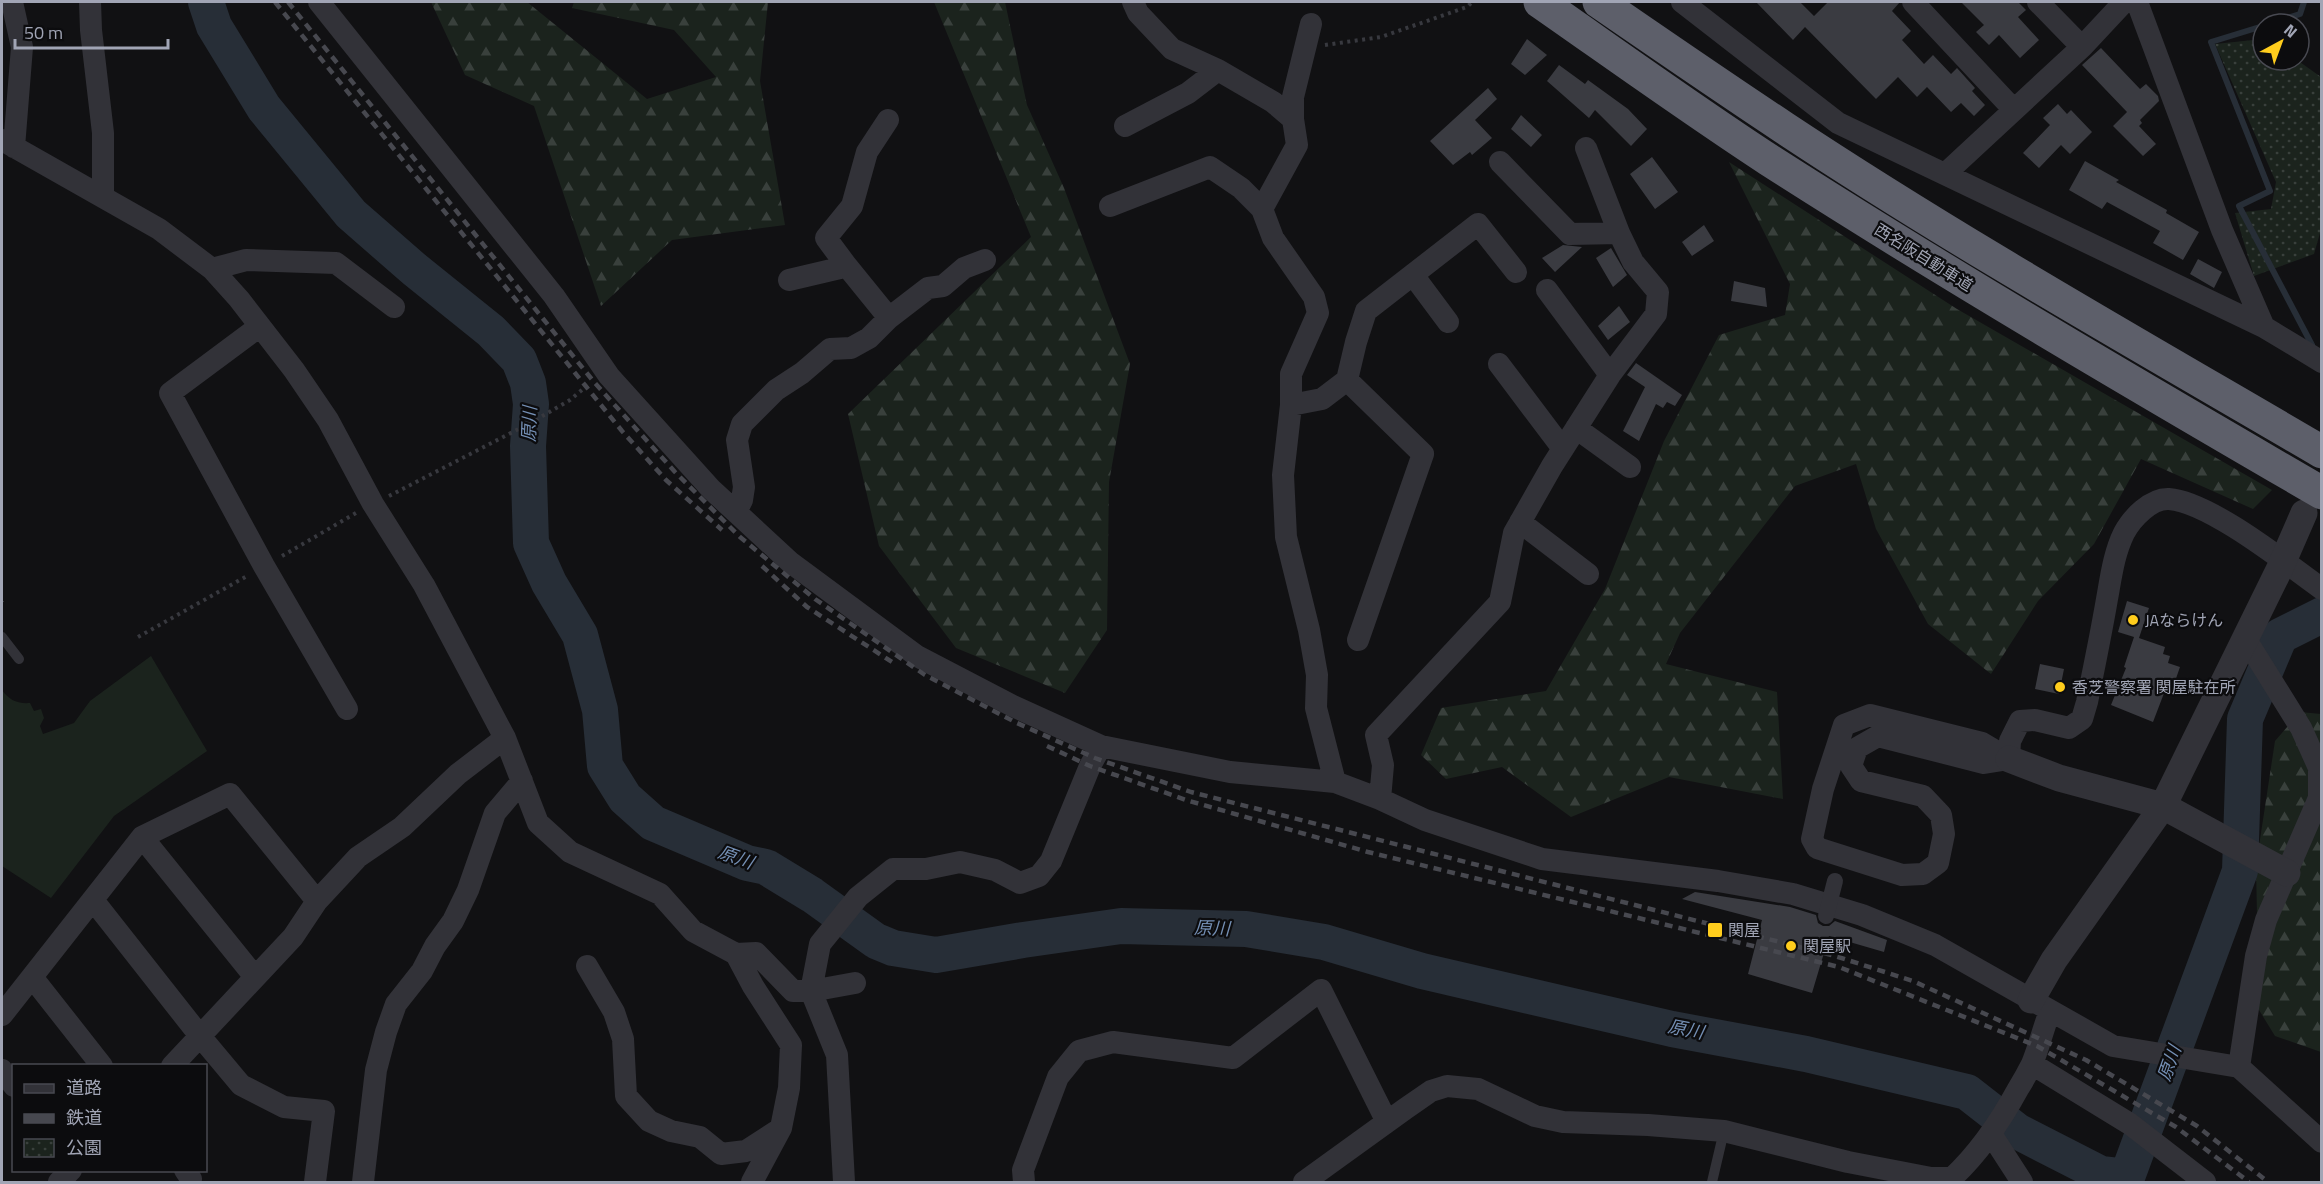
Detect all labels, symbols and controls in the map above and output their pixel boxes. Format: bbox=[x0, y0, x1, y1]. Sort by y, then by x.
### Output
scale bar bbox=[15, 12, 168, 50]
north arrow bbox=[2251, 12, 2311, 72]
text: N bbox=[2279, 18, 2303, 43]
text: 50 m bbox=[24, 19, 63, 46]
street label: 西名阪自動車道 bbox=[1870, 217, 1978, 297]
water label: 原川 bbox=[515, 404, 543, 442]
place label: JAならけん bbox=[2145, 608, 2223, 632]
marker: JAならけん bbox=[2126, 613, 2140, 627]
place label: 香芝警察署 関屋駐在所 bbox=[2072, 675, 2236, 699]
marker: 香芝警察署 関屋駐在所 bbox=[2053, 680, 2067, 694]
water label: 原川 bbox=[714, 838, 759, 877]
water label: 原川 bbox=[1194, 914, 1232, 942]
place label: 関屋 bbox=[1728, 918, 1760, 942]
marker: 関屋 bbox=[1706, 921, 1724, 939]
place label: 関屋駅 bbox=[1803, 934, 1851, 958]
marker: 関屋駅 bbox=[1784, 939, 1798, 953]
water label: 原川 bbox=[1666, 1012, 1708, 1046]
water label: 原川 bbox=[2150, 1040, 2189, 1085]
legend bbox=[12, 1064, 207, 1172]
text: 道路 bbox=[66, 1074, 102, 1101]
text: 鉄道 bbox=[66, 1104, 102, 1131]
text: 公園 bbox=[66, 1134, 102, 1161]

